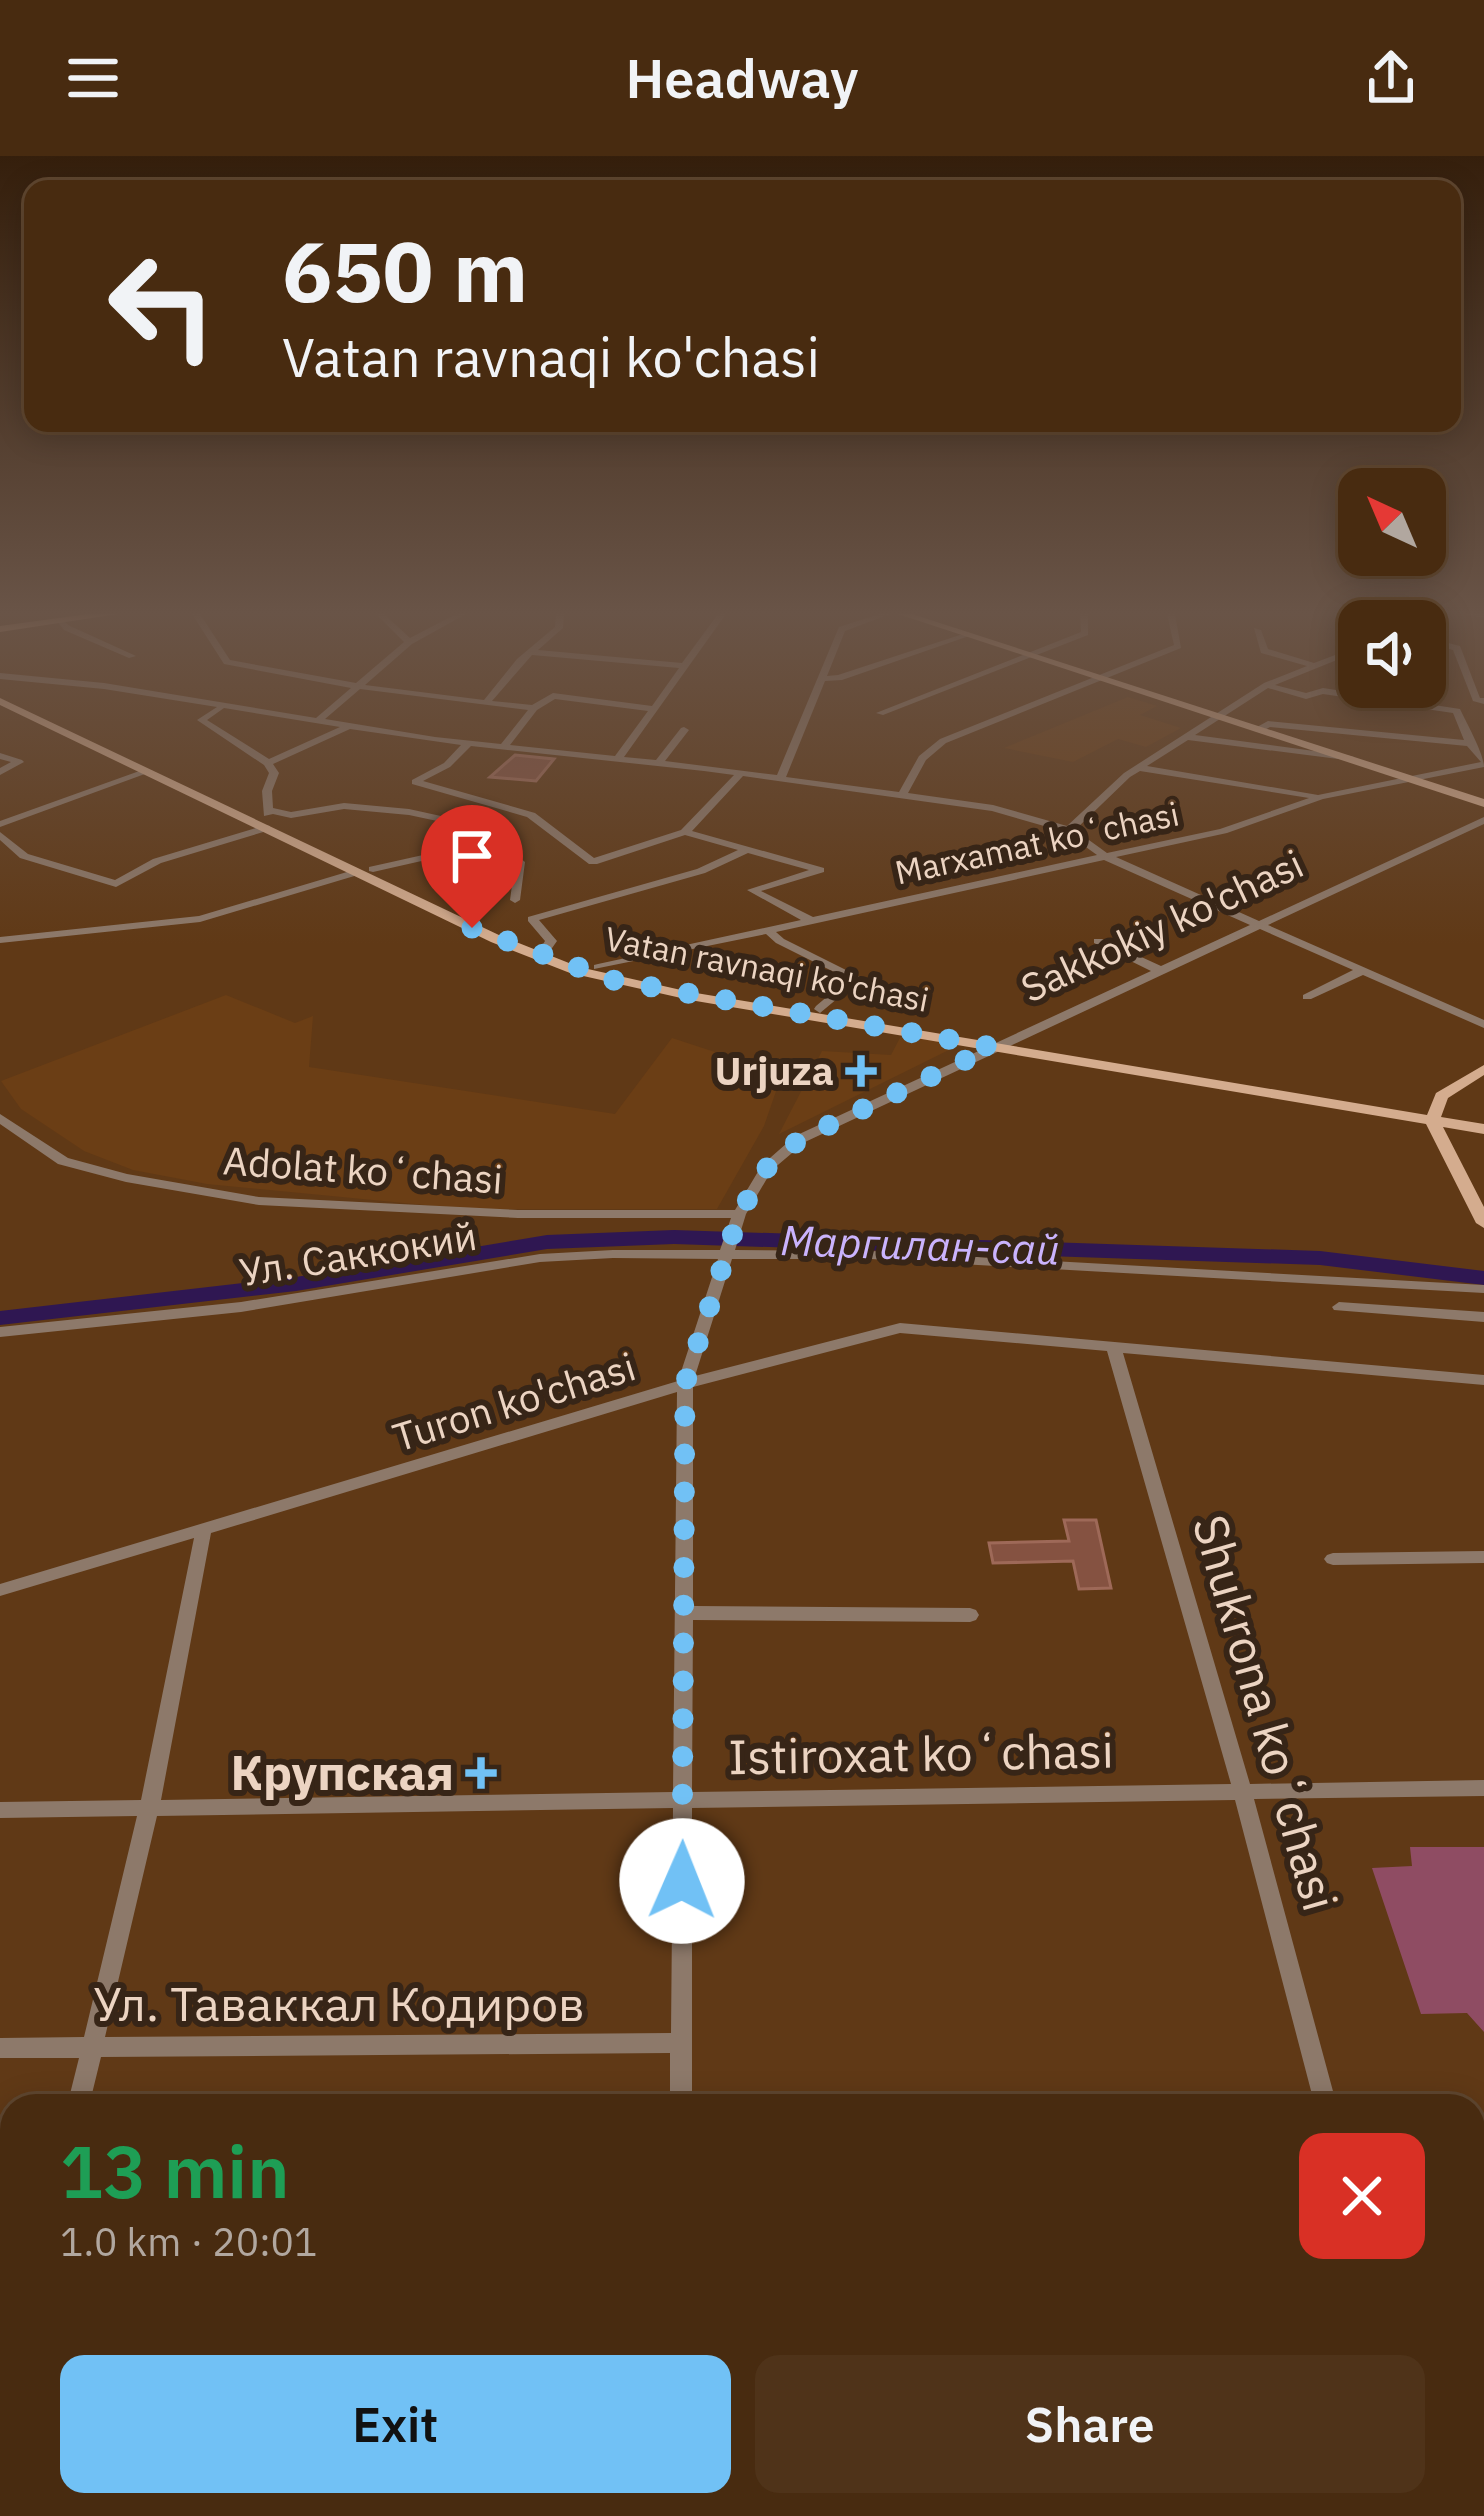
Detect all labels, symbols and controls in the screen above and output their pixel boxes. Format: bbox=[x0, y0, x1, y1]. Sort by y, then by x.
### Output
text: Headway bbox=[625, 43, 859, 113]
icon: menu bbox=[60, 45, 126, 111]
icon: share bbox=[1358, 45, 1424, 111]
text: 650 m bbox=[282, 216, 528, 325]
icon: left bbox=[84, 228, 240, 384]
text: Vatan ravnaqi ko'chasi bbox=[282, 322, 820, 392]
north arrow bbox=[1338, 468, 1446, 576]
map controls bbox=[1338, 468, 1446, 708]
button: sound bbox=[1338, 600, 1446, 708]
street label: Marxamat koʻchasi bbox=[891, 791, 1183, 894]
pin bbox=[421, 805, 523, 928]
icon: arrive bbox=[439, 823, 505, 889]
street label: Sakkokiy ko'chasi bbox=[1012, 838, 1311, 1013]
street label: Vatan ravnaqi ko'chasi bbox=[602, 916, 933, 1021]
place label: Urjuza bbox=[714, 1045, 834, 1096]
marker: Urjuza bbox=[845, 1055, 877, 1087]
street label: Adolat koʻchasi bbox=[221, 1134, 505, 1205]
street label: Ул. Саккокий bbox=[236, 1210, 480, 1297]
water label: Маргилан-сай bbox=[779, 1212, 1061, 1277]
street label: Turon ko'chasi bbox=[386, 1340, 641, 1463]
street label: Shukrona koʻchasi bbox=[1180, 1508, 1352, 1918]
street label: Istiroxat koʻchasi bbox=[728, 1719, 1114, 1787]
place label: Крупская bbox=[231, 1741, 454, 1803]
marker: Крупская bbox=[465, 1757, 497, 1789]
position arrow bbox=[619, 1818, 745, 1944]
street label: Ул. Таваккал Кодиров bbox=[93, 1972, 585, 2034]
text: 13 min bbox=[60, 2124, 289, 2218]
button: close bbox=[1299, 2133, 1425, 2259]
text: 1.0 km · 20:01 bbox=[60, 2216, 317, 2267]
button: Exit bbox=[60, 2355, 731, 2493]
button: Share bbox=[755, 2355, 1425, 2493]

